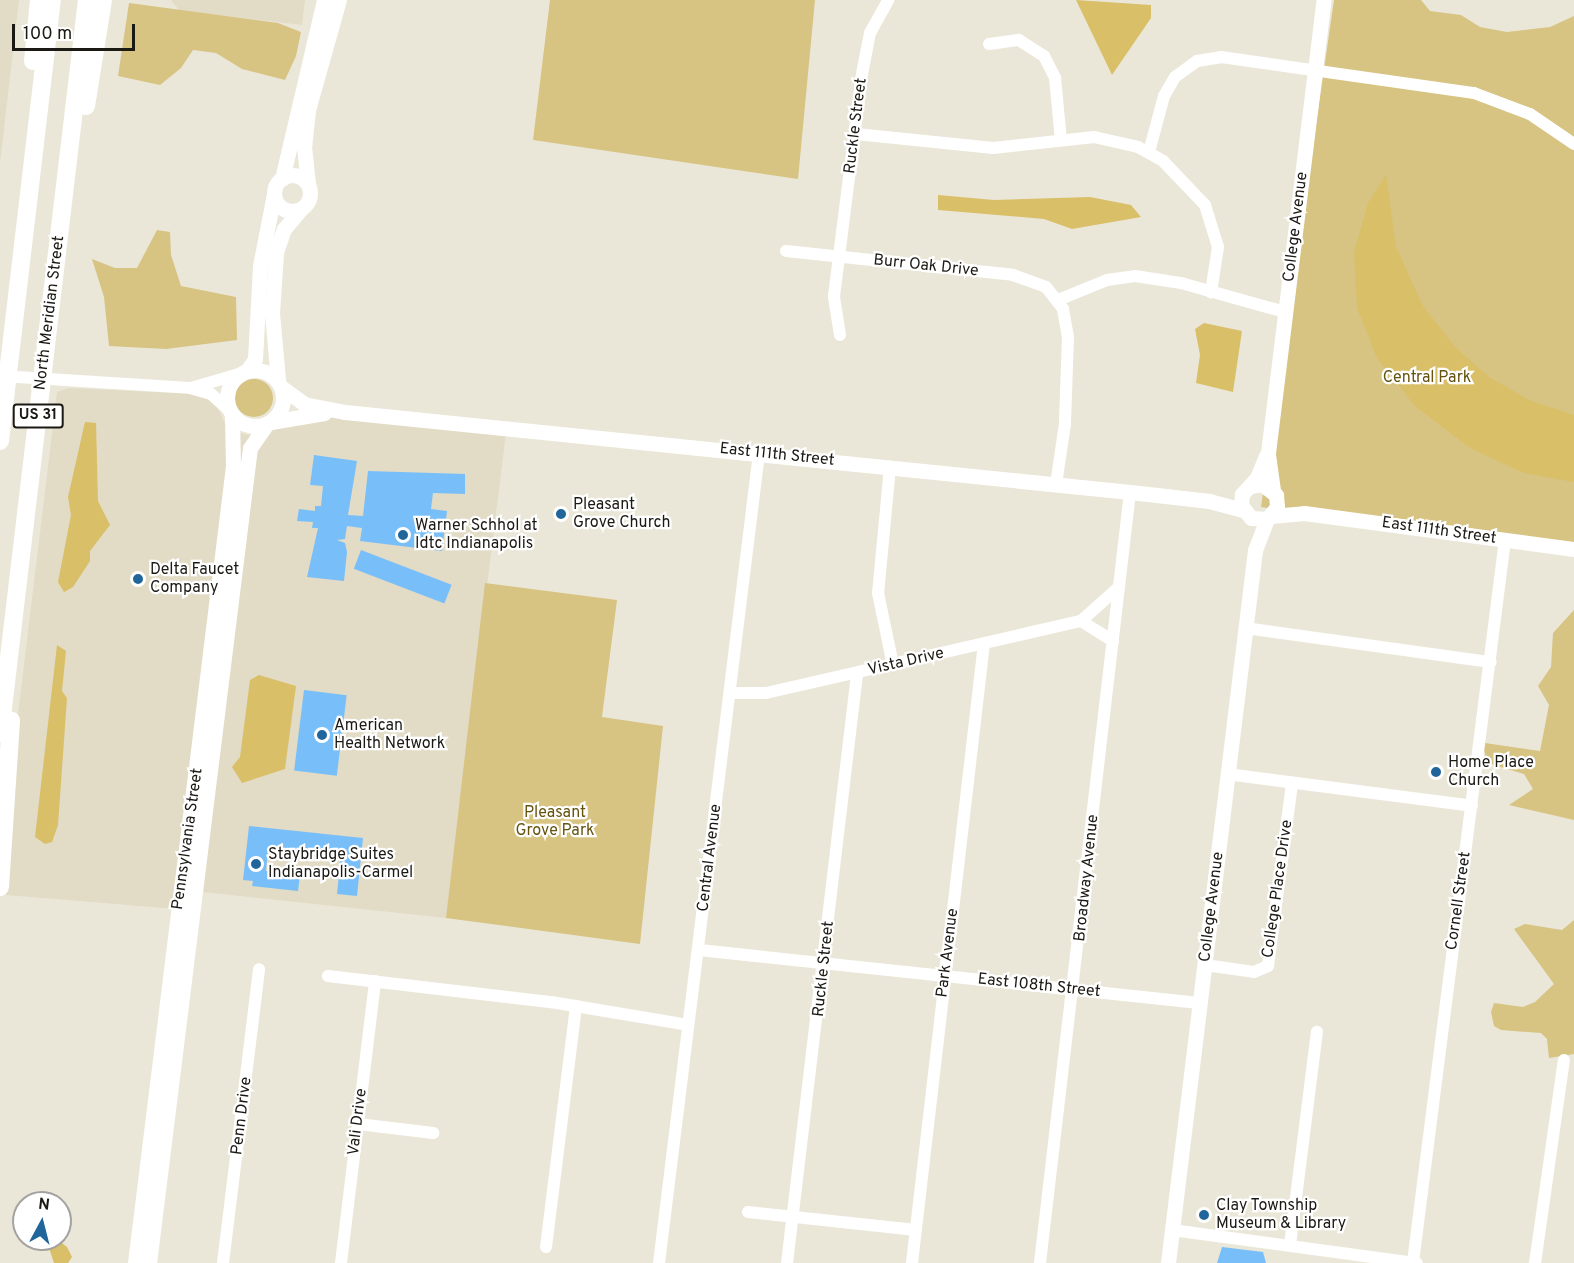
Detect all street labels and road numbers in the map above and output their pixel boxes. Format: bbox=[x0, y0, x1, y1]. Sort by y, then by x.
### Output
street label: Ruckle Street bbox=[841, 77, 871, 175]
street label: College Avenue bbox=[1280, 171, 1312, 283]
street label: North Meridian Street bbox=[31, 235, 69, 391]
street label: Burr Oak Drive bbox=[872, 251, 980, 281]
road number: US 31 bbox=[12, 404, 63, 428]
street label: East 111th Street bbox=[719, 439, 835, 471]
street label: East 111th Street bbox=[1380, 513, 1498, 549]
street label: Vista Drive bbox=[866, 644, 946, 680]
street label: Pennsylvania Street bbox=[169, 767, 207, 911]
street label: Central Avenue bbox=[694, 803, 726, 913]
street label: Broadway Avenue bbox=[1071, 813, 1103, 943]
street label: College Place Drive bbox=[1259, 819, 1297, 959]
street label: Cornell Street bbox=[1443, 850, 1475, 952]
street label: College Avenue bbox=[1196, 851, 1228, 963]
street label: Park Avenue bbox=[933, 907, 963, 999]
street label: Ruckle Street bbox=[809, 920, 839, 1018]
street label: East 108th Street bbox=[977, 970, 1101, 1002]
street label: Penn Drive bbox=[228, 1076, 256, 1156]
street label: Vali Drive bbox=[344, 1087, 372, 1157]

